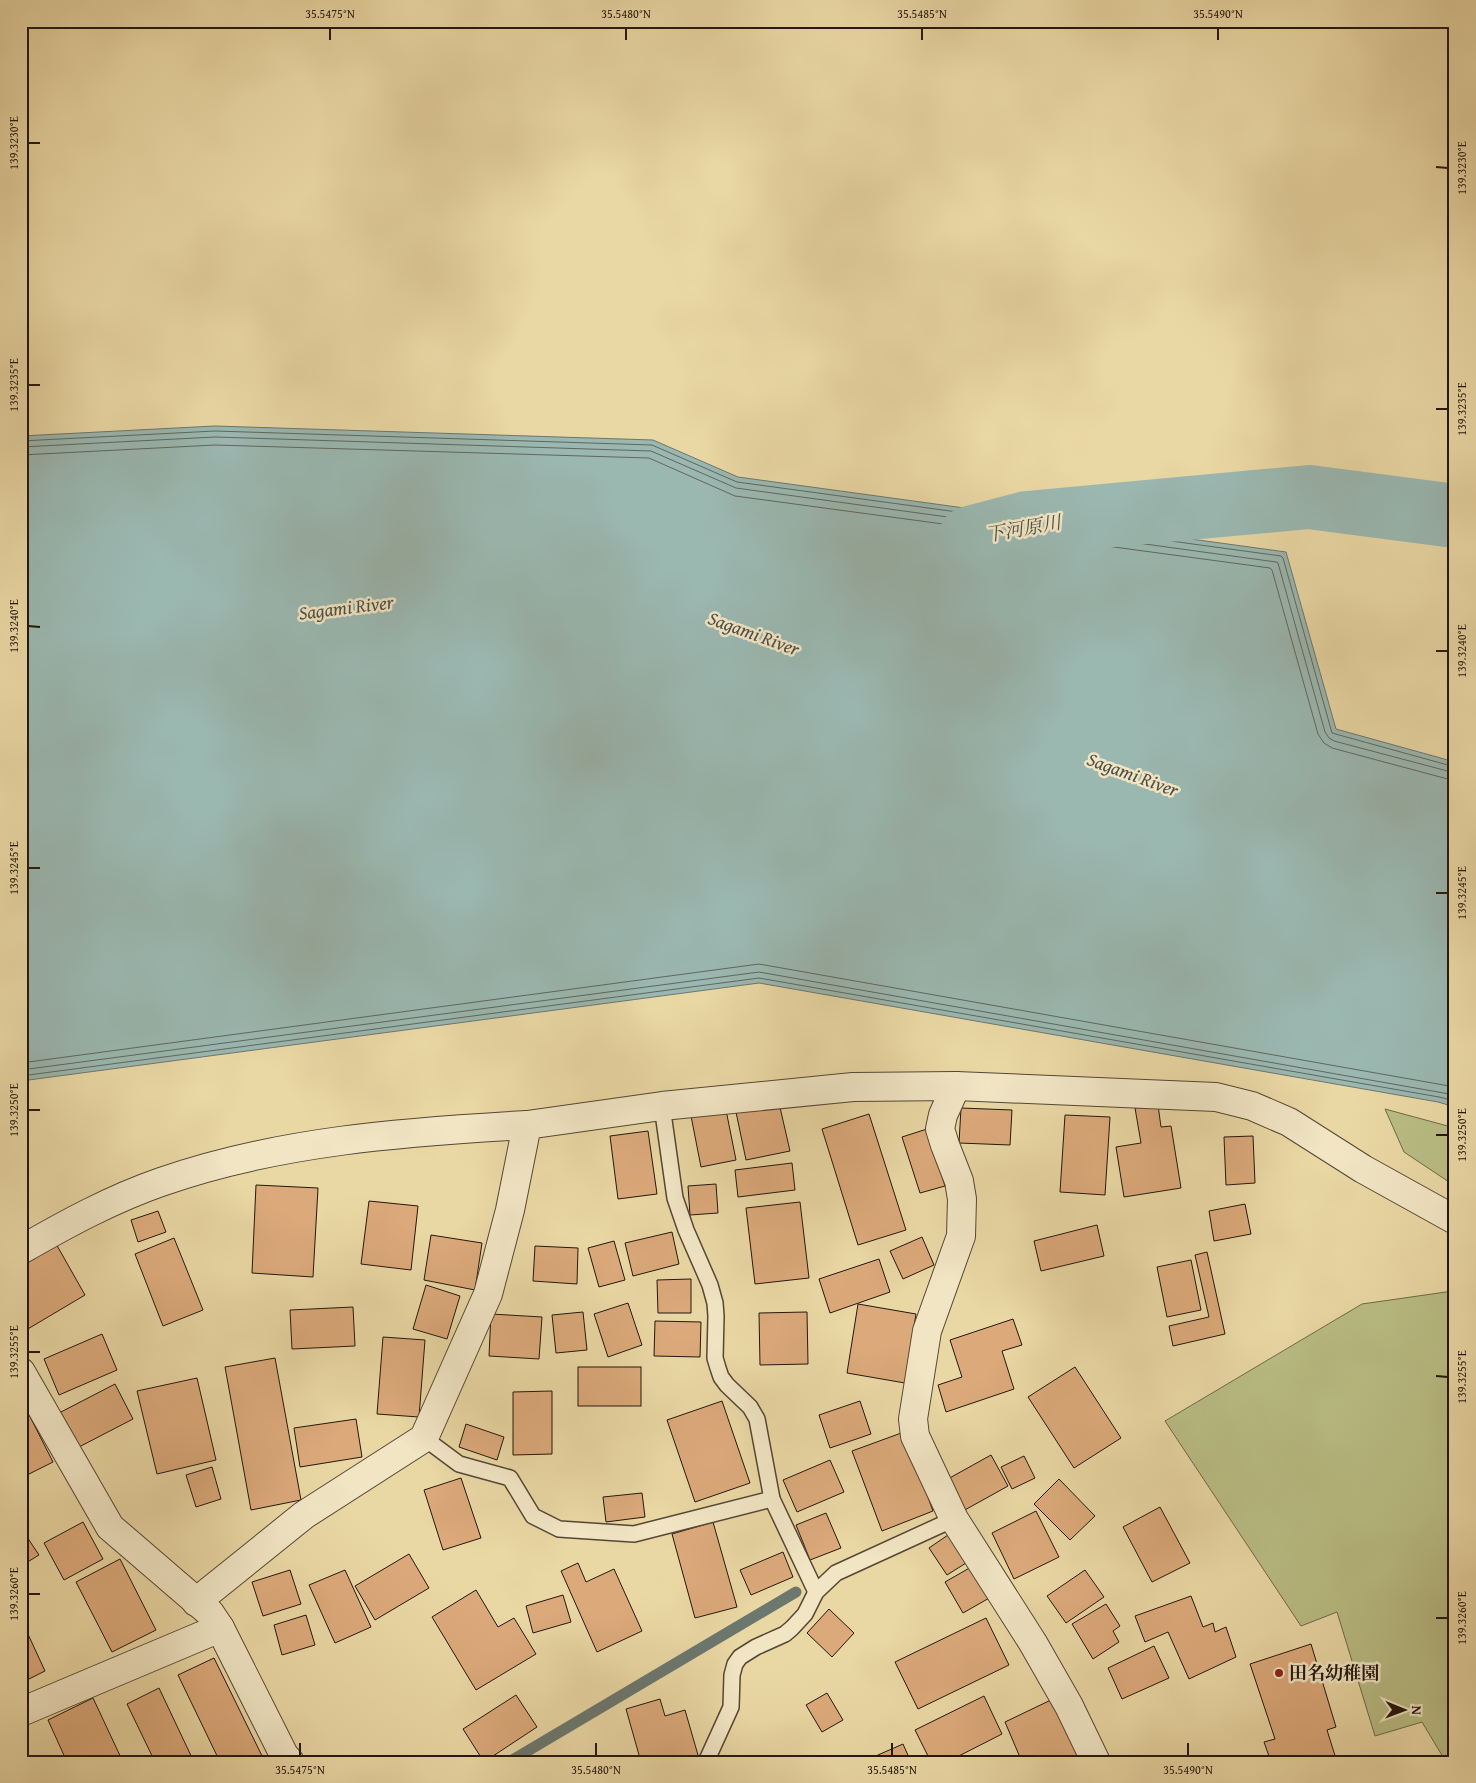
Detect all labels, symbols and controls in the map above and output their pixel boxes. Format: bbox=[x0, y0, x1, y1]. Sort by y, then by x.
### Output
text: 35.5475°N bbox=[305, 5, 355, 22]
text: 35.5480°N bbox=[601, 5, 651, 22]
text: 35.5485°N bbox=[897, 5, 947, 22]
text: 35.5490°N bbox=[1193, 5, 1243, 22]
text: 139.3230°E bbox=[5, 116, 22, 170]
text: 139.3230°E bbox=[1453, 141, 1470, 195]
text: 139.3235°E bbox=[5, 358, 22, 412]
text: 139.3235°E bbox=[1453, 382, 1470, 436]
water label: 下河原川 bbox=[983, 507, 1065, 548]
water label: Sagami River bbox=[297, 587, 396, 627]
text: 139.3240°E bbox=[5, 599, 22, 653]
water label: Sagami River bbox=[704, 603, 805, 663]
text: 139.3240°E bbox=[1453, 624, 1470, 678]
water label: Sagami River bbox=[1083, 744, 1184, 804]
text: 139.3245°E bbox=[5, 841, 22, 895]
text: 139.3245°E bbox=[1453, 866, 1470, 920]
text: 139.3250°E bbox=[5, 1083, 22, 1137]
text: 139.3250°E bbox=[1453, 1108, 1470, 1162]
text: 139.3255°E bbox=[5, 1325, 22, 1379]
text: 139.3255°E bbox=[1453, 1350, 1470, 1404]
text: 139.3260°E bbox=[5, 1567, 22, 1621]
text: 139.3260°E bbox=[1453, 1591, 1470, 1645]
place label: 田名幼稚園 bbox=[1289, 1659, 1379, 1686]
marker: 田名幼稚園 bbox=[1273, 1667, 1285, 1679]
north arrow bbox=[1378, 1686, 1428, 1736]
text: N bbox=[1407, 1705, 1427, 1716]
text: 35.5475°N bbox=[275, 1761, 325, 1778]
text: 35.5480°N bbox=[571, 1761, 621, 1778]
text: 35.5485°N bbox=[867, 1761, 917, 1778]
text: 35.5490°N bbox=[1163, 1761, 1213, 1778]

